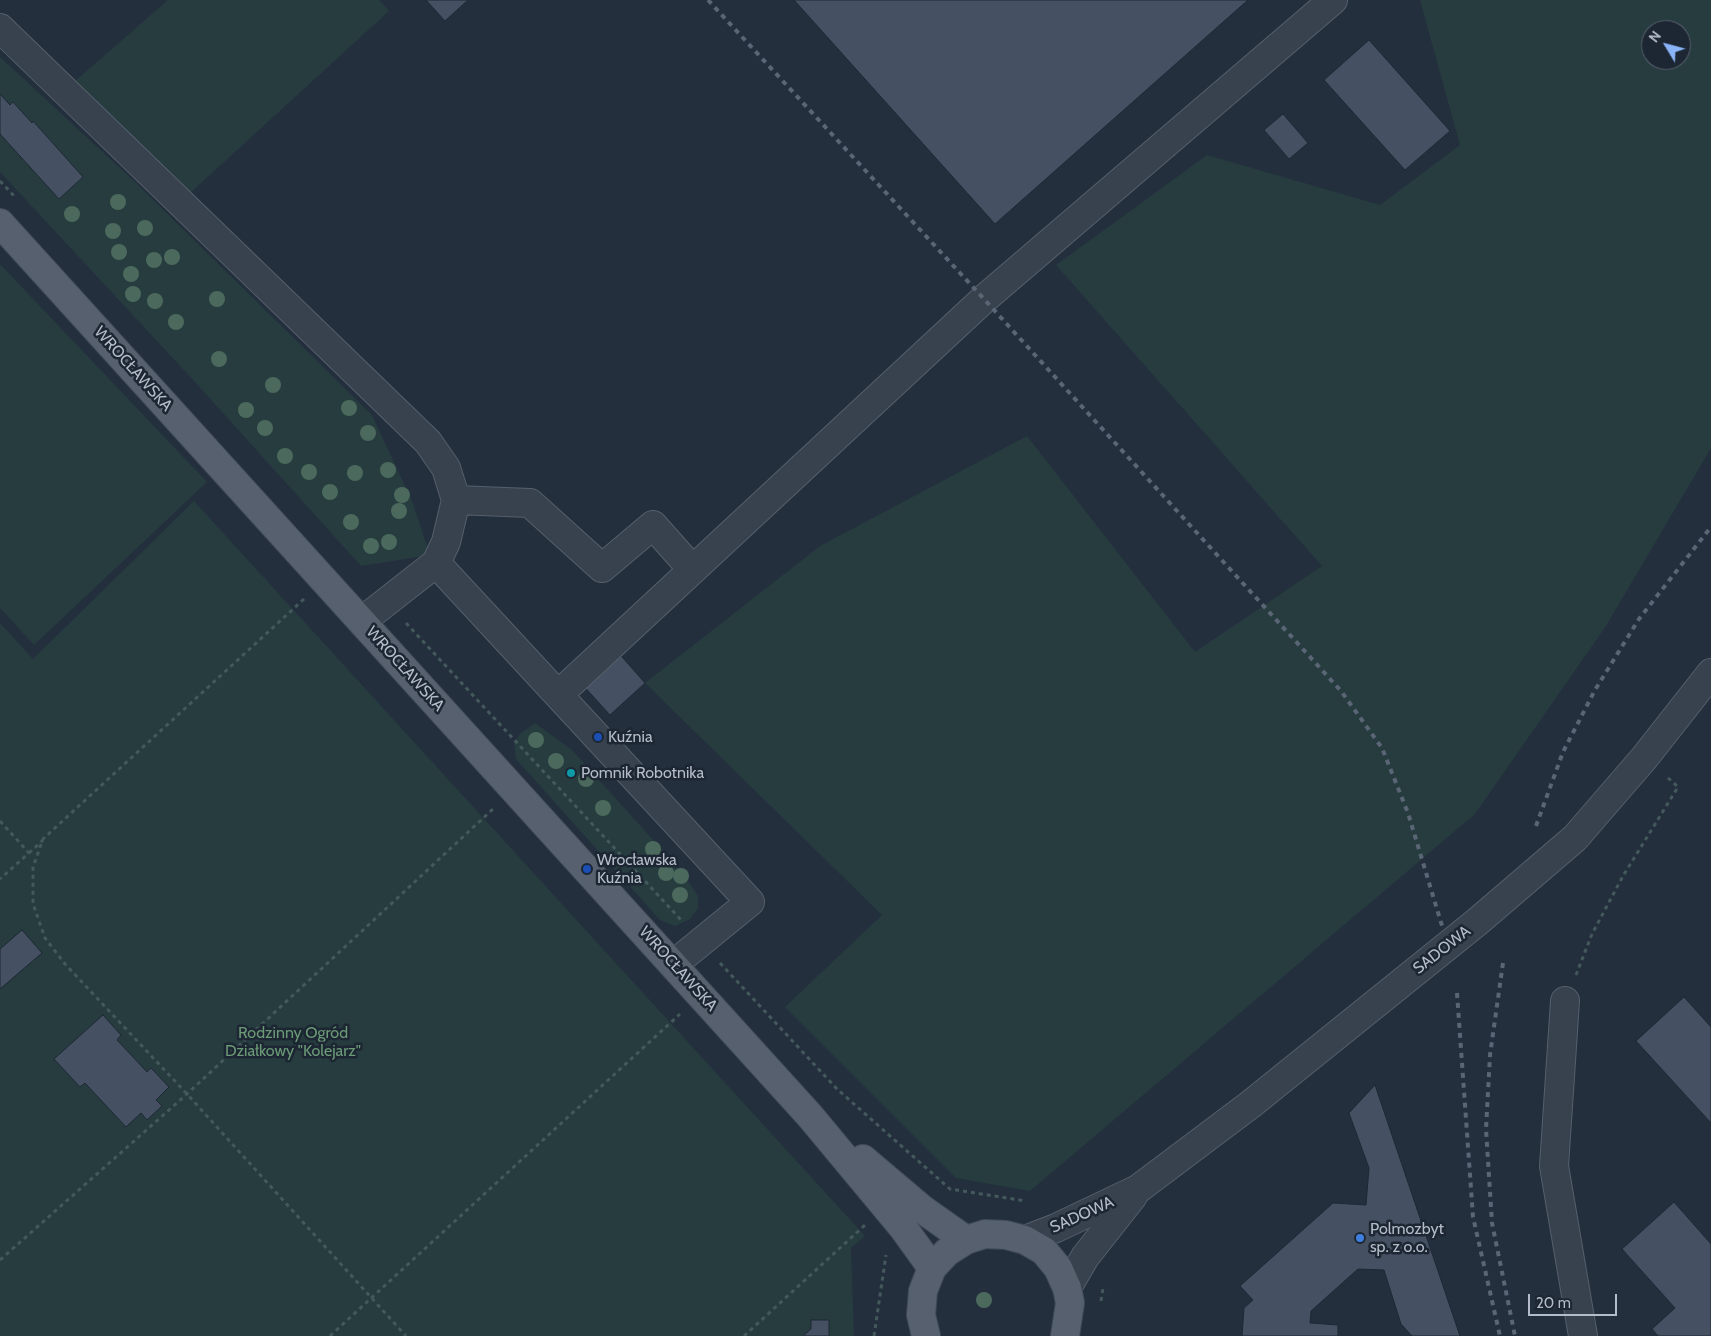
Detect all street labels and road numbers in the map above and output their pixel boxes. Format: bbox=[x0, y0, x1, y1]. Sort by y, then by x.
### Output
street label: WROCŁAWSKA bbox=[90, 323, 176, 415]
street label: WROCŁAWSKA bbox=[362, 623, 448, 715]
street label: SADOWA bbox=[1410, 922, 1474, 978]
street label: WROCŁAWSKA bbox=[635, 923, 721, 1015]
street label: SADOWA bbox=[1047, 1193, 1117, 1237]

